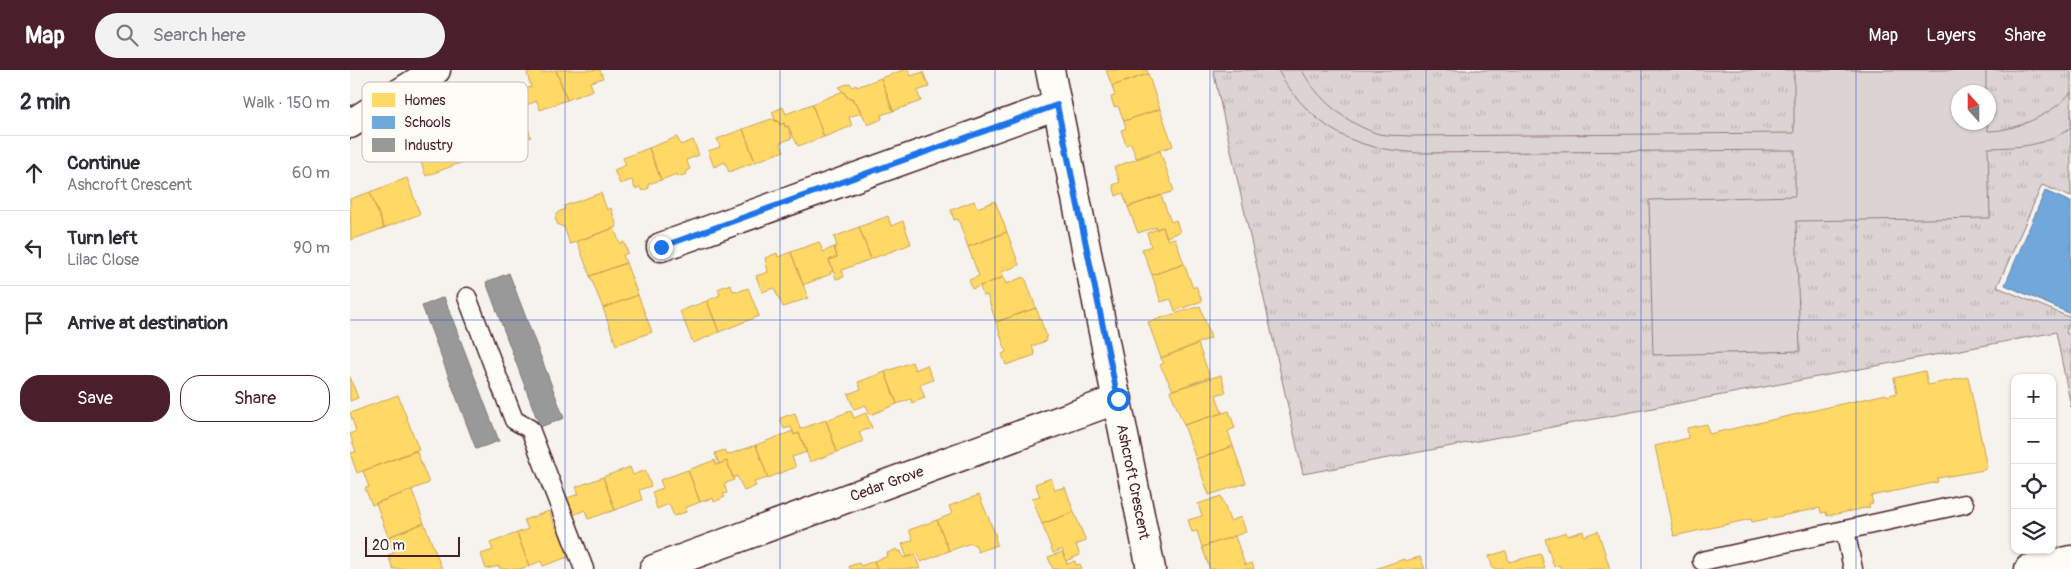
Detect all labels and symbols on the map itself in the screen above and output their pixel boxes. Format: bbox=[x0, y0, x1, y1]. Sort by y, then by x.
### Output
legend bbox=[362, 82, 528, 162]
north arrow bbox=[1951, 85, 1996, 130]
text: Homes bbox=[404, 92, 446, 109]
text: Schools bbox=[404, 114, 451, 131]
text: Industry bbox=[404, 137, 453, 154]
route end bbox=[650, 236, 673, 259]
route start bbox=[1107, 388, 1130, 411]
street label: Ashcroft Crescent bbox=[1112, 422, 1154, 542]
street label: Cedar Grove bbox=[848, 462, 927, 506]
scale bar bbox=[365, 534, 460, 557]

